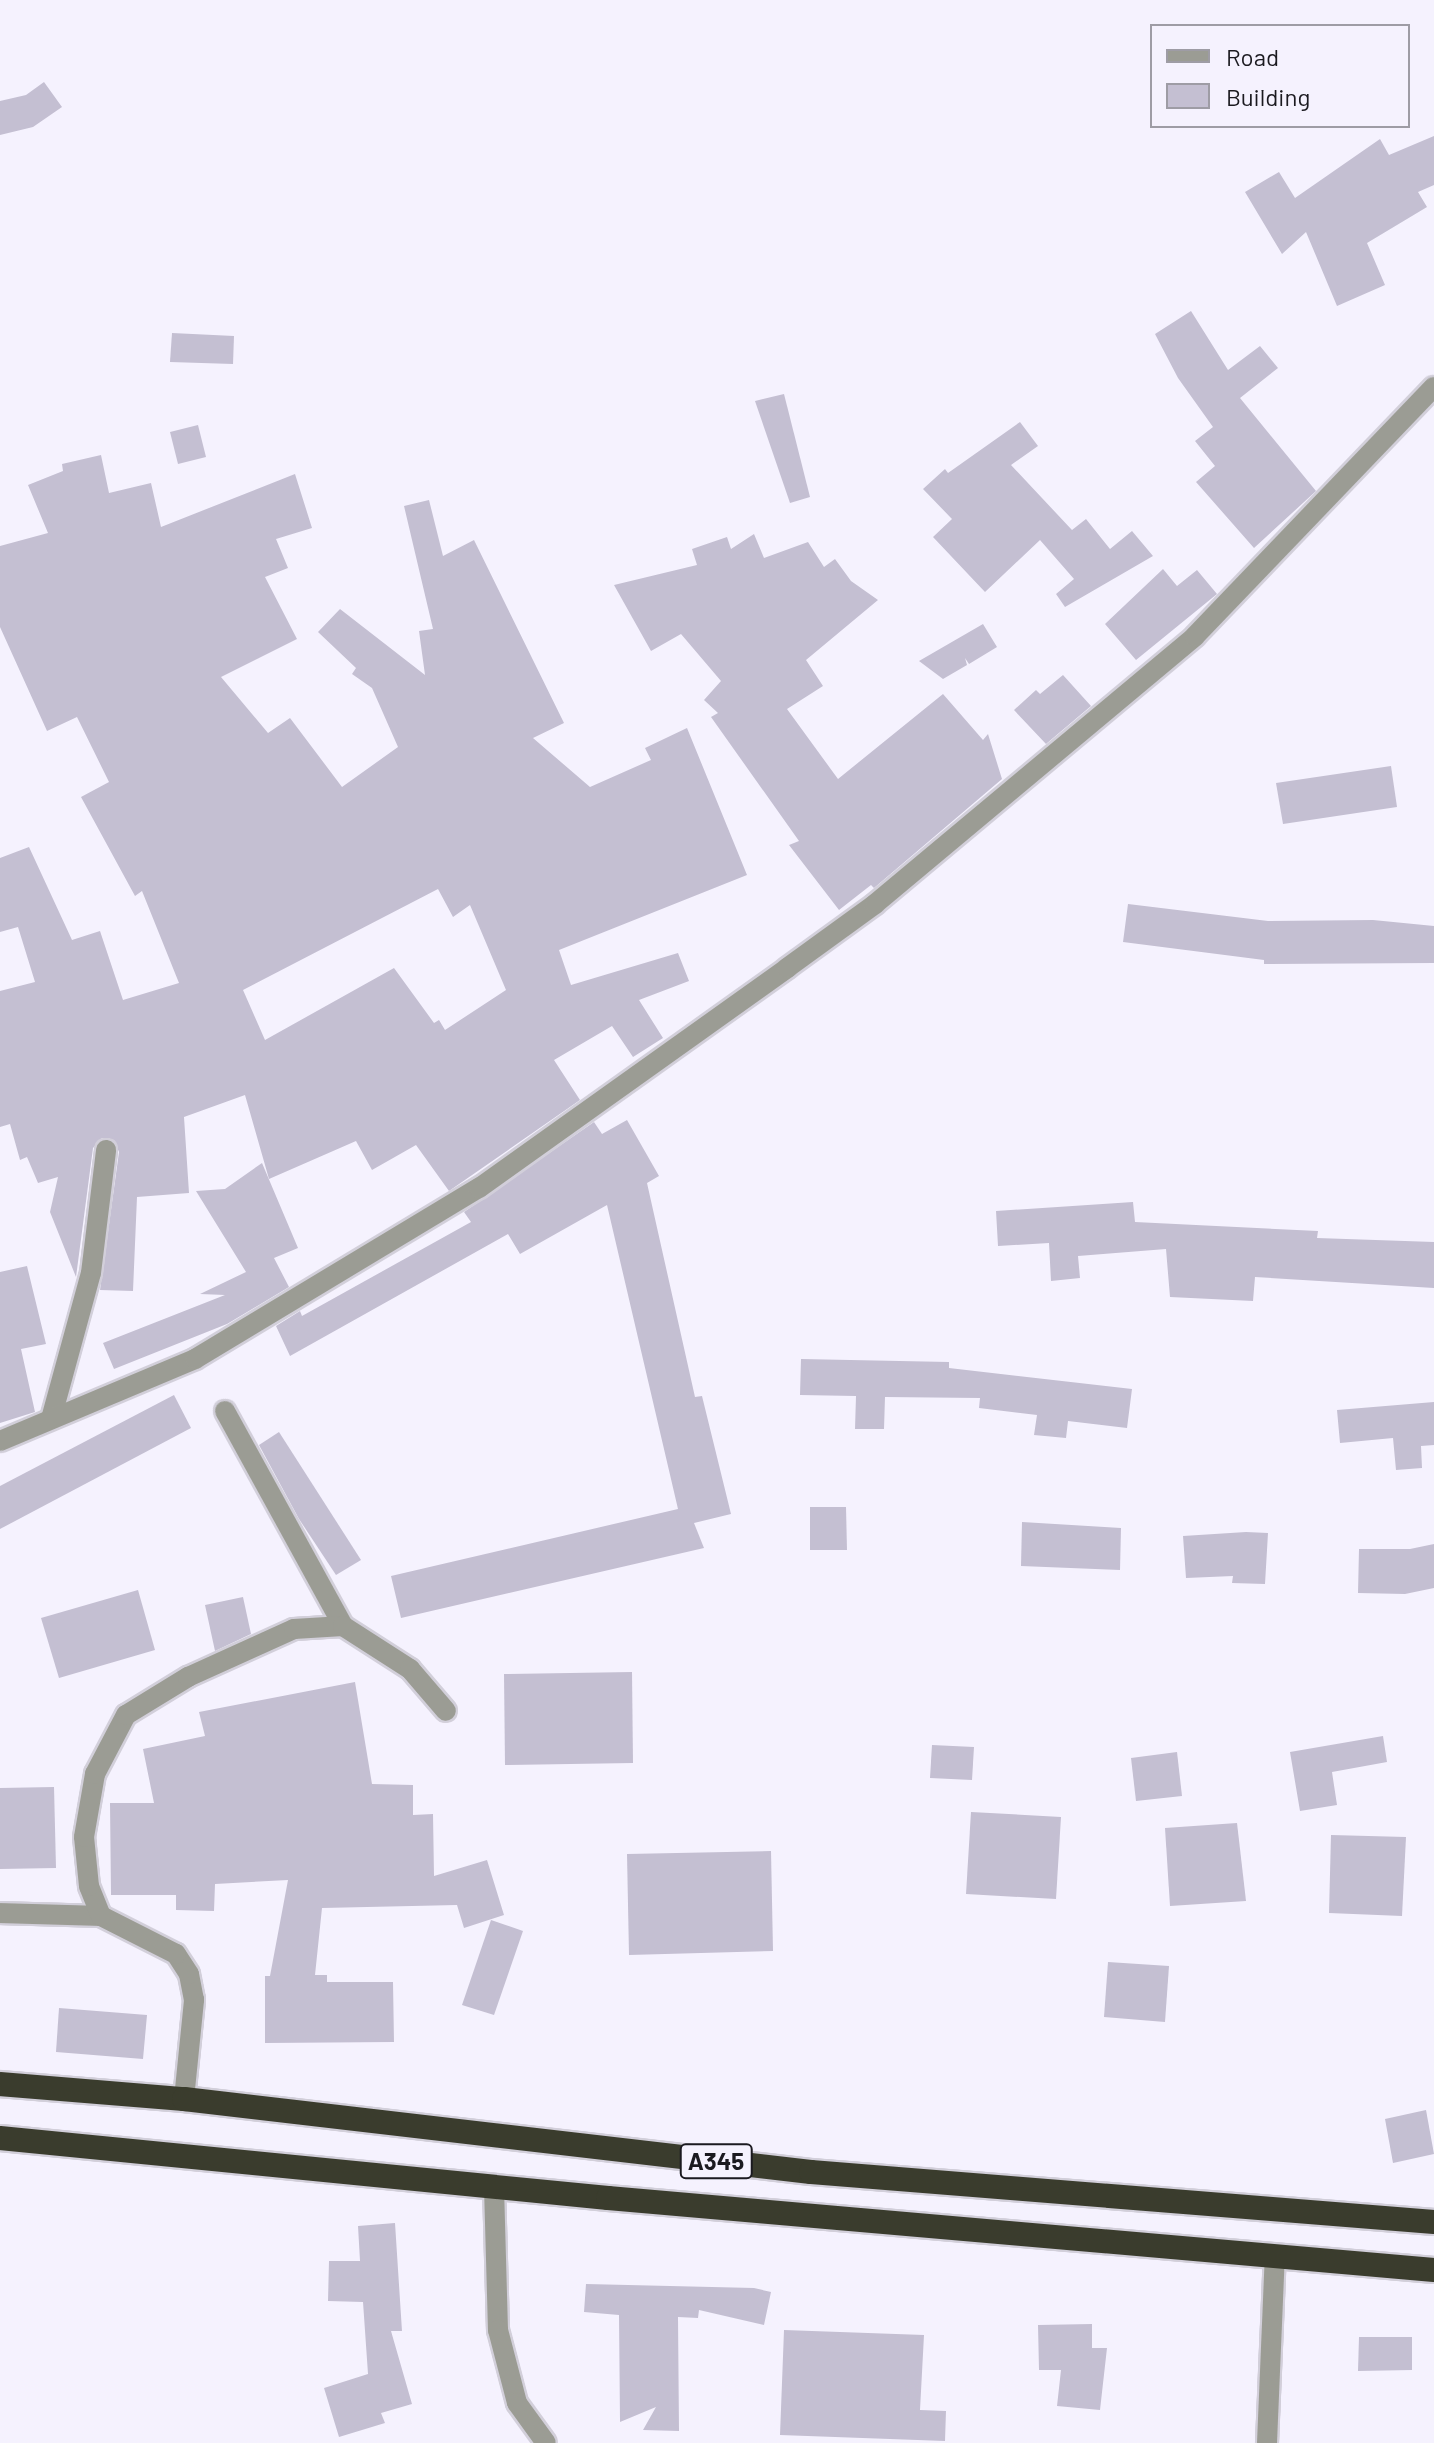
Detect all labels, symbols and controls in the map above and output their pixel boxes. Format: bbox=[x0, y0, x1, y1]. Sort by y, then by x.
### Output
legend bbox=[1150, 24, 1410, 128]
text: Road bbox=[1226, 42, 1279, 71]
text: Building bbox=[1226, 82, 1310, 111]
road number: A345 bbox=[678, 2141, 754, 2181]

